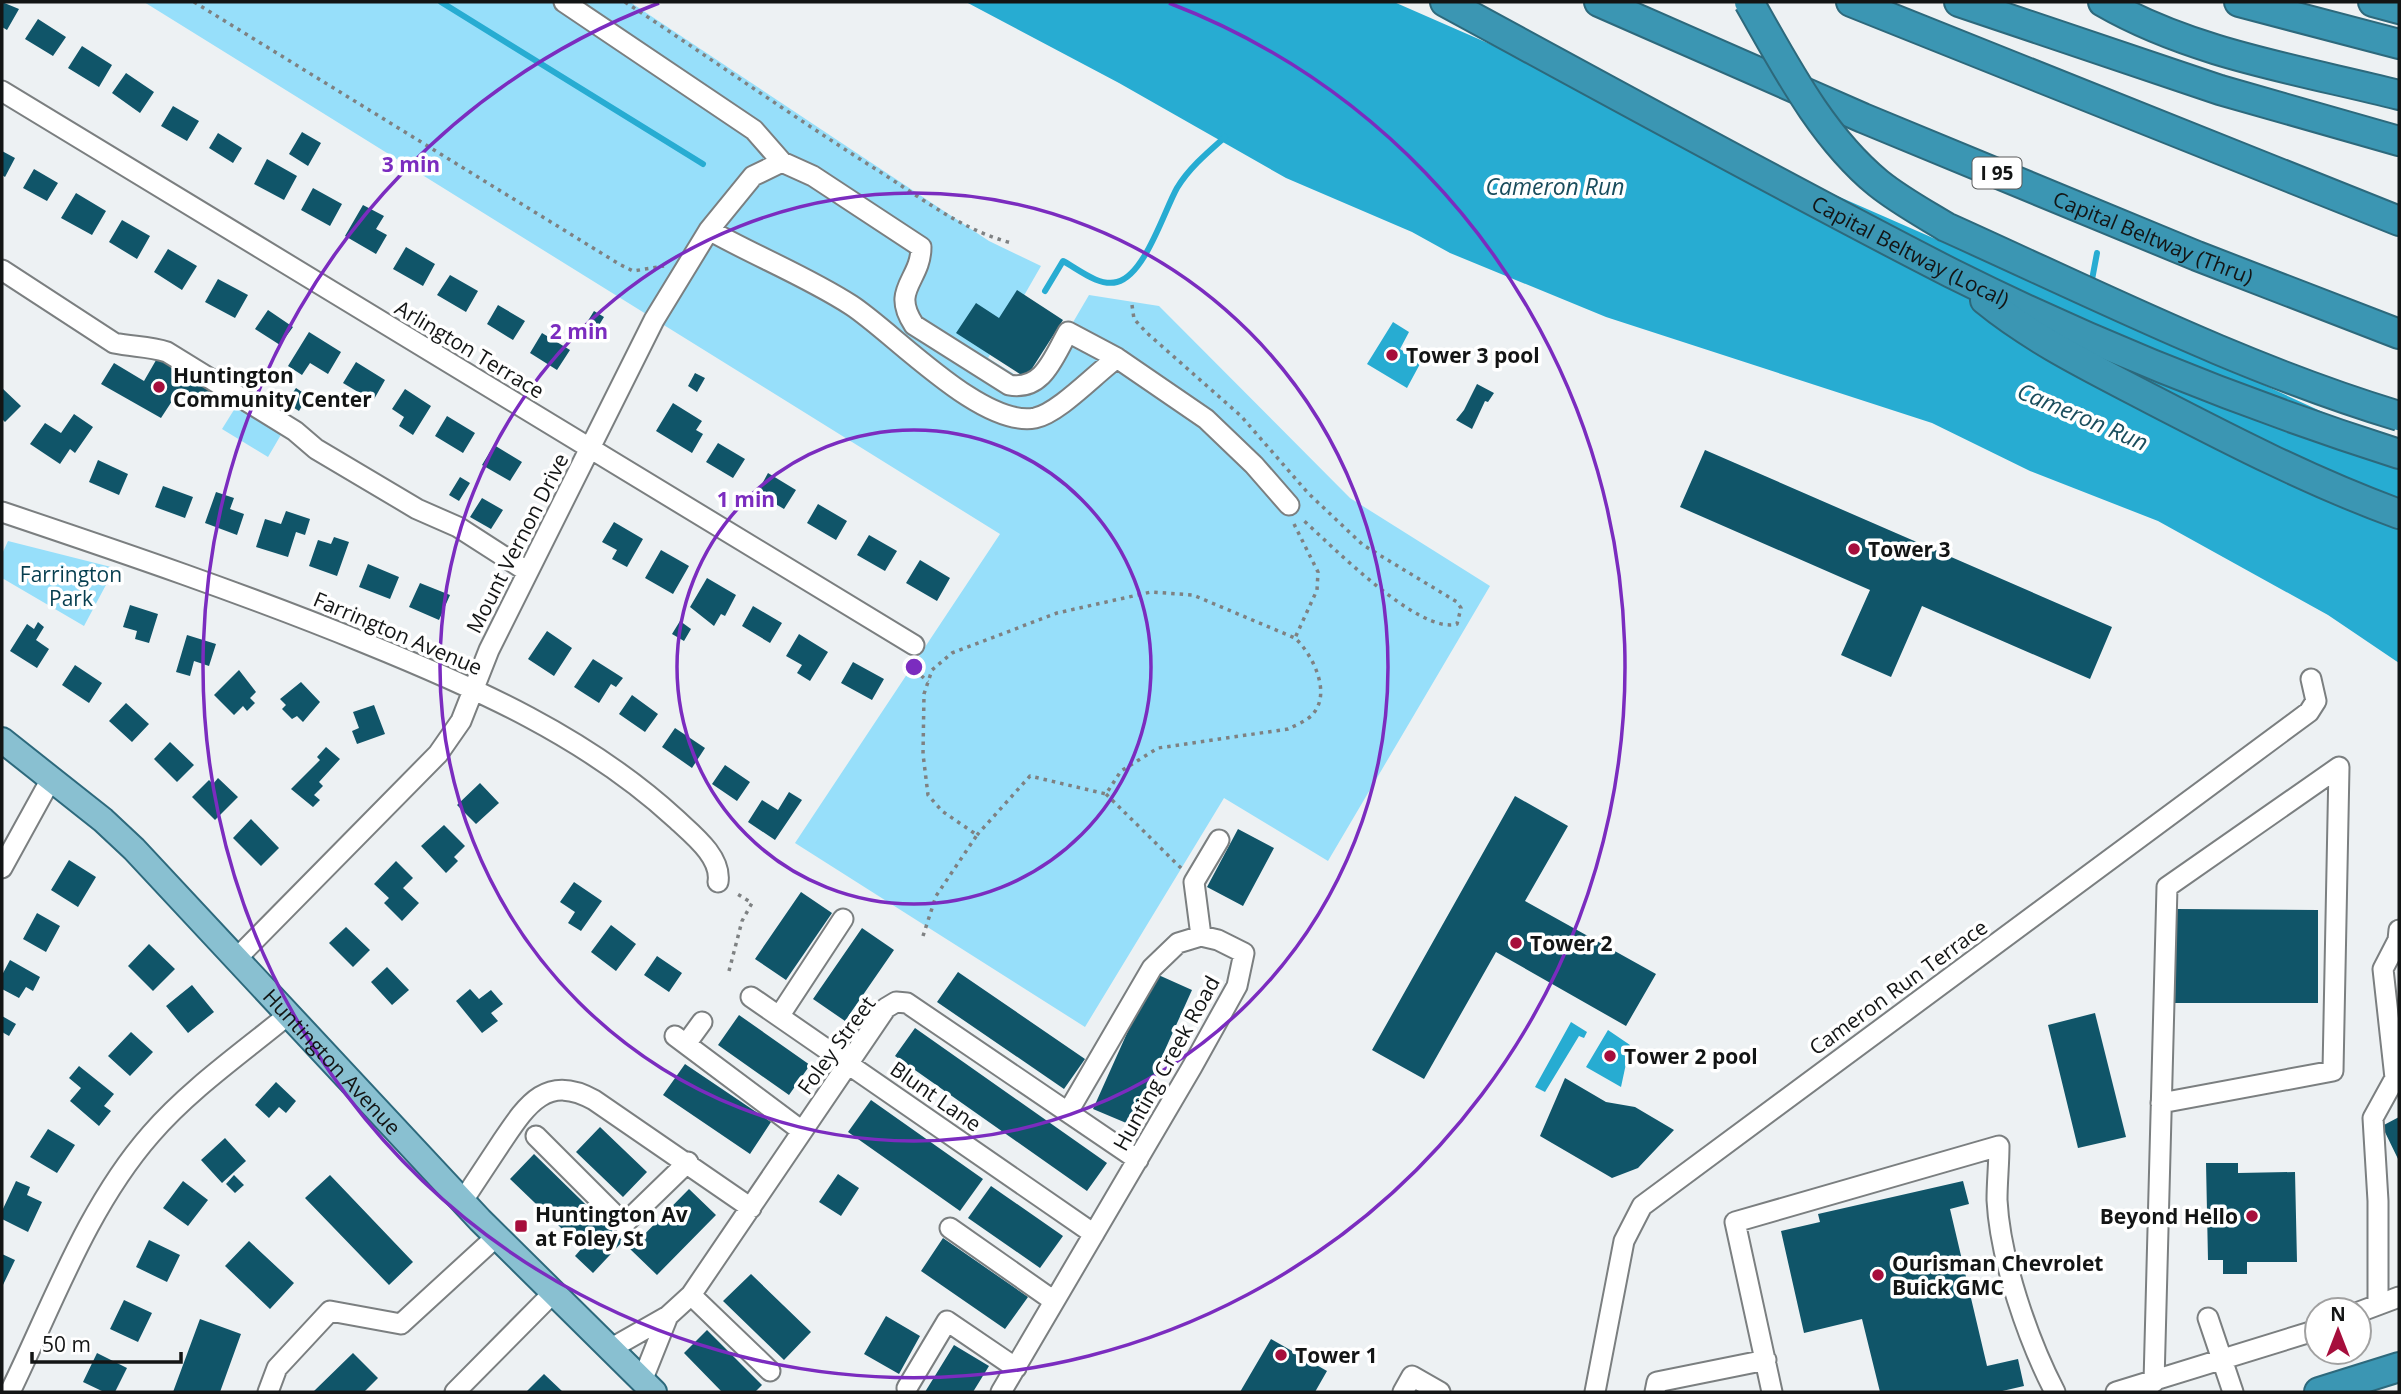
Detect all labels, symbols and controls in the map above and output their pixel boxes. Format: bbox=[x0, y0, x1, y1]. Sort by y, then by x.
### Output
text: 3 min bbox=[382, 150, 440, 178]
road number: I 95 bbox=[1972, 158, 2022, 188]
water label: Cameron Run bbox=[1486, 170, 1624, 202]
street label: Capital Beltway (Thru) bbox=[2049, 184, 2257, 290]
street label: Capital Beltway (Local) bbox=[1807, 189, 2014, 313]
street label: Arlington Terrace bbox=[390, 293, 550, 405]
text: 2 min bbox=[550, 317, 608, 345]
place label: Tower 3 pool bbox=[1406, 341, 1540, 369]
marker: Tower 3 pool bbox=[1384, 347, 1400, 363]
place label: Huntington Community Center bbox=[173, 361, 372, 413]
water label: Cameron Run bbox=[2013, 374, 2153, 458]
marker: Huntington Community Center bbox=[151, 379, 167, 395]
street label: Mount Vernon Drive bbox=[459, 448, 575, 638]
text: 1 min bbox=[717, 485, 775, 513]
place label: Tower 3 bbox=[1868, 535, 1951, 563]
marker: Tower 3 bbox=[1846, 541, 1862, 557]
park label: Farrington Park bbox=[20, 560, 122, 612]
street label: Farrington Avenue bbox=[309, 585, 487, 681]
centre of rings bbox=[902, 655, 926, 679]
street label: Cameron Run Terrace bbox=[1803, 913, 1993, 1061]
place label: Tower 2 bbox=[1530, 929, 1613, 957]
marker: Tower 2 bbox=[1508, 935, 1524, 951]
street label: Hunting Creek Road bbox=[1106, 971, 1226, 1155]
street label: Huntington Avenue bbox=[257, 983, 407, 1141]
street label: Foley Street bbox=[791, 990, 881, 1100]
place label: Tower 2 pool bbox=[1624, 1042, 1758, 1070]
marker: Tower 2 pool bbox=[1602, 1048, 1618, 1064]
street label: Blunt Lane bbox=[885, 1054, 987, 1138]
place label: Huntington Av at Foley St bbox=[535, 1200, 688, 1252]
place label: Beyond Hello bbox=[2100, 1202, 2238, 1230]
marker: Beyond Hello bbox=[2244, 1208, 2260, 1224]
marker: Huntington Av at Foley St bbox=[513, 1218, 529, 1234]
place label: Ourisman Chevrolet Buick GMC bbox=[1892, 1249, 2103, 1301]
marker: Ourisman Chevrolet Buick GMC bbox=[1870, 1267, 1886, 1283]
north arrow bbox=[2303, 1296, 2373, 1366]
text: N bbox=[2330, 1301, 2346, 1327]
scale bar bbox=[32, 1320, 180, 1364]
text: 50 m bbox=[42, 1330, 91, 1358]
place label: Tower 1 bbox=[1295, 1341, 1378, 1369]
marker: Tower 1 bbox=[1273, 1347, 1289, 1363]

